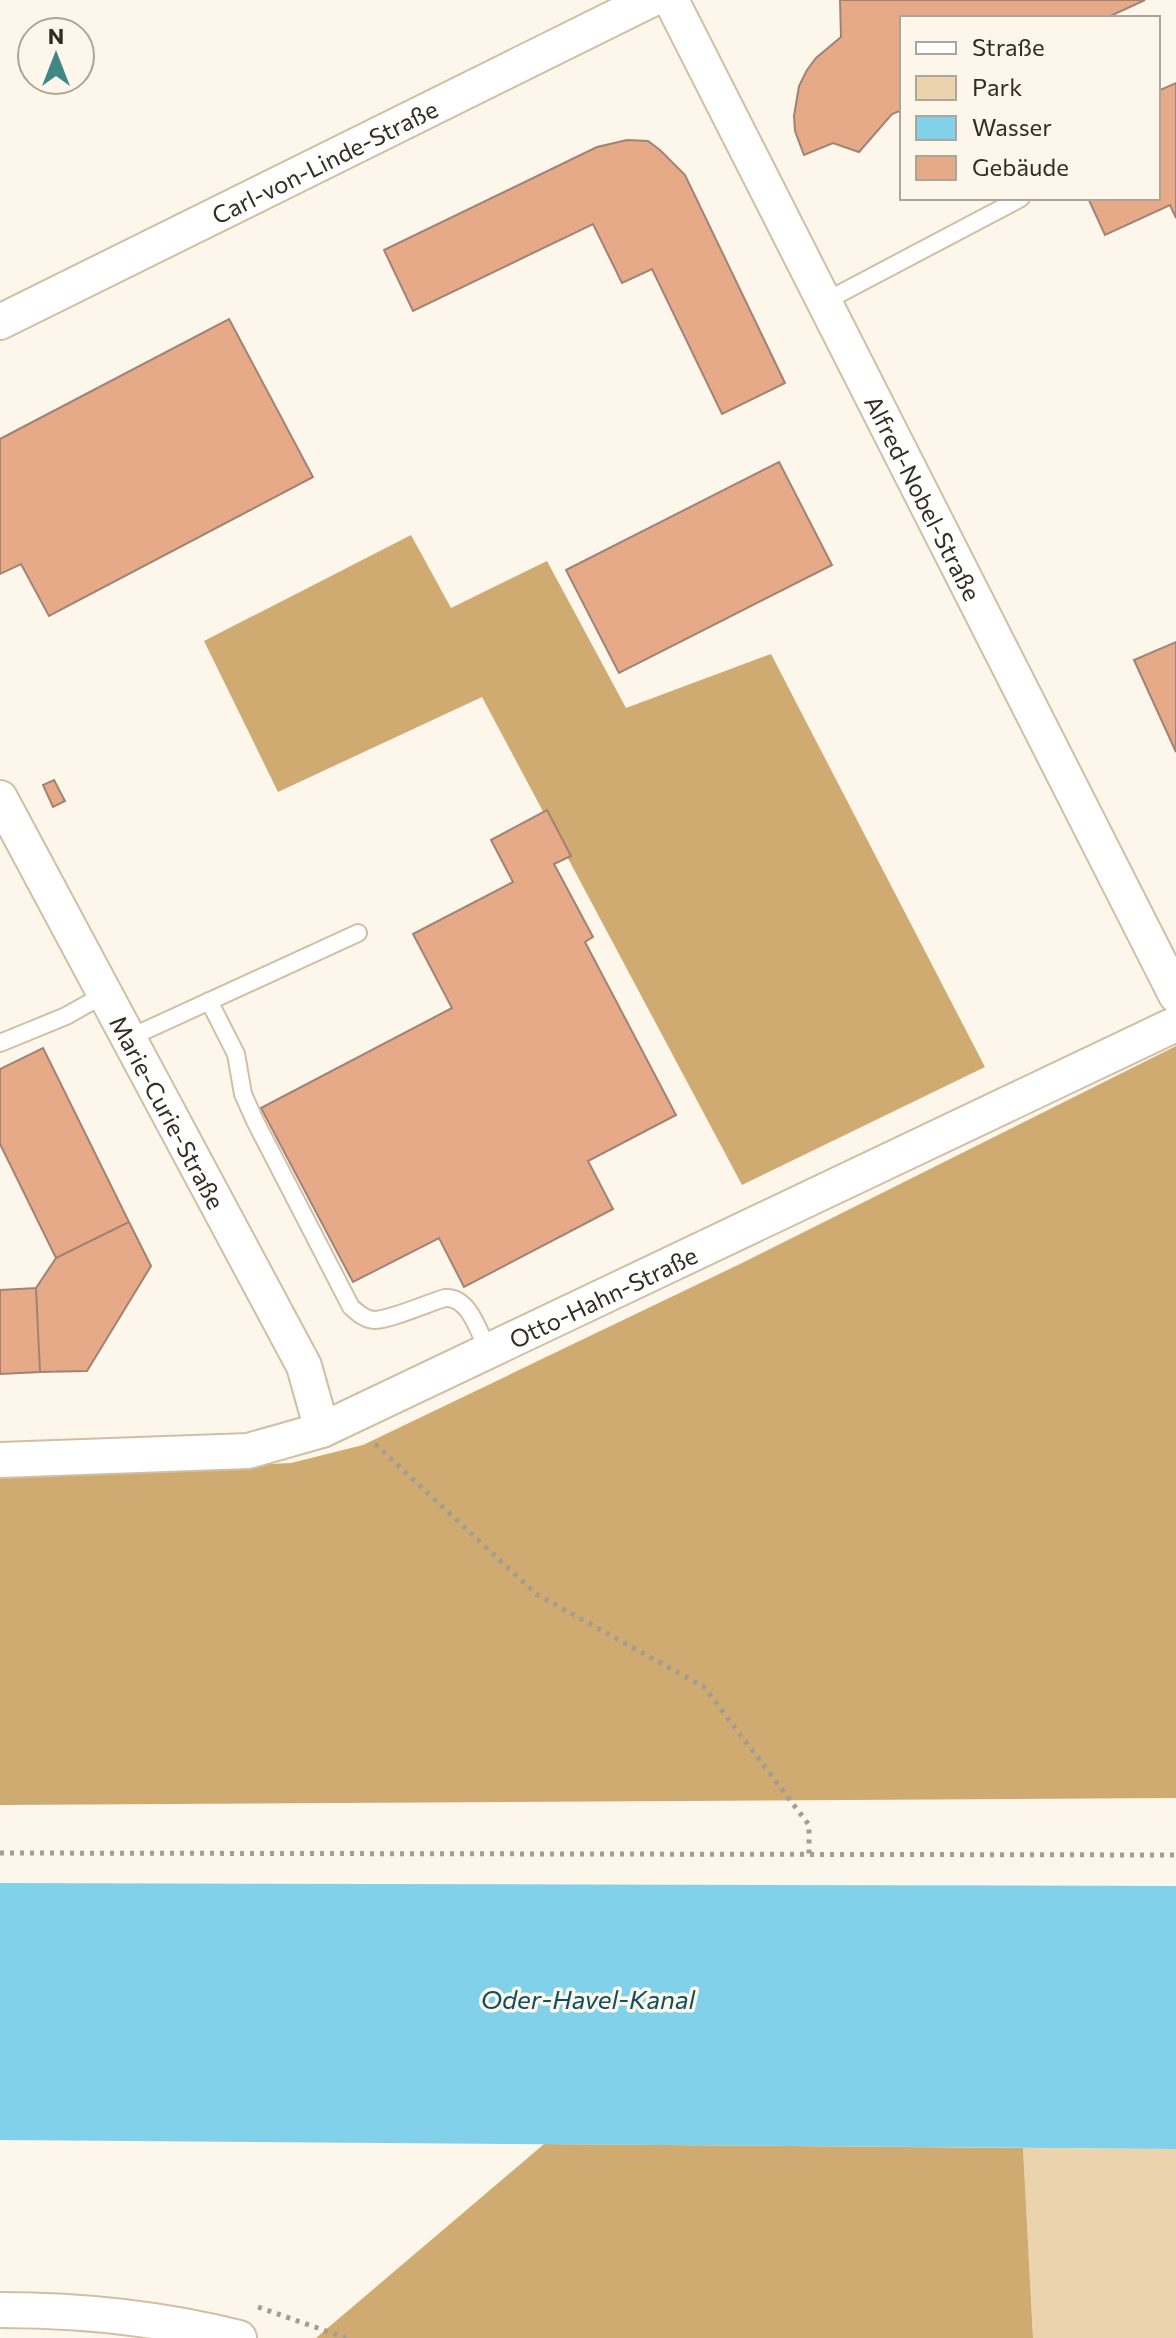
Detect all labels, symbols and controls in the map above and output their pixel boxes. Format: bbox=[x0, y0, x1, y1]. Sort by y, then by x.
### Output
north arrow bbox=[16, 16, 96, 96]
legend bbox=[900, 16, 1160, 200]
text: N bbox=[48, 22, 64, 49]
text: Straße bbox=[972, 32, 1045, 61]
text: Park bbox=[972, 72, 1022, 101]
street label: Carl-von-Linde-Straße bbox=[207, 93, 442, 229]
text: Wasser bbox=[972, 112, 1052, 141]
text: Gebäude bbox=[972, 152, 1069, 181]
street label: Alfred-Nobel-Straße bbox=[859, 390, 988, 605]
street label: Marie-Curie-Straße bbox=[104, 1010, 232, 1214]
street label: Otto-Hahn-Straße bbox=[504, 1239, 701, 1354]
water label: Oder-Havel-Kanal bbox=[481, 1983, 697, 2014]

